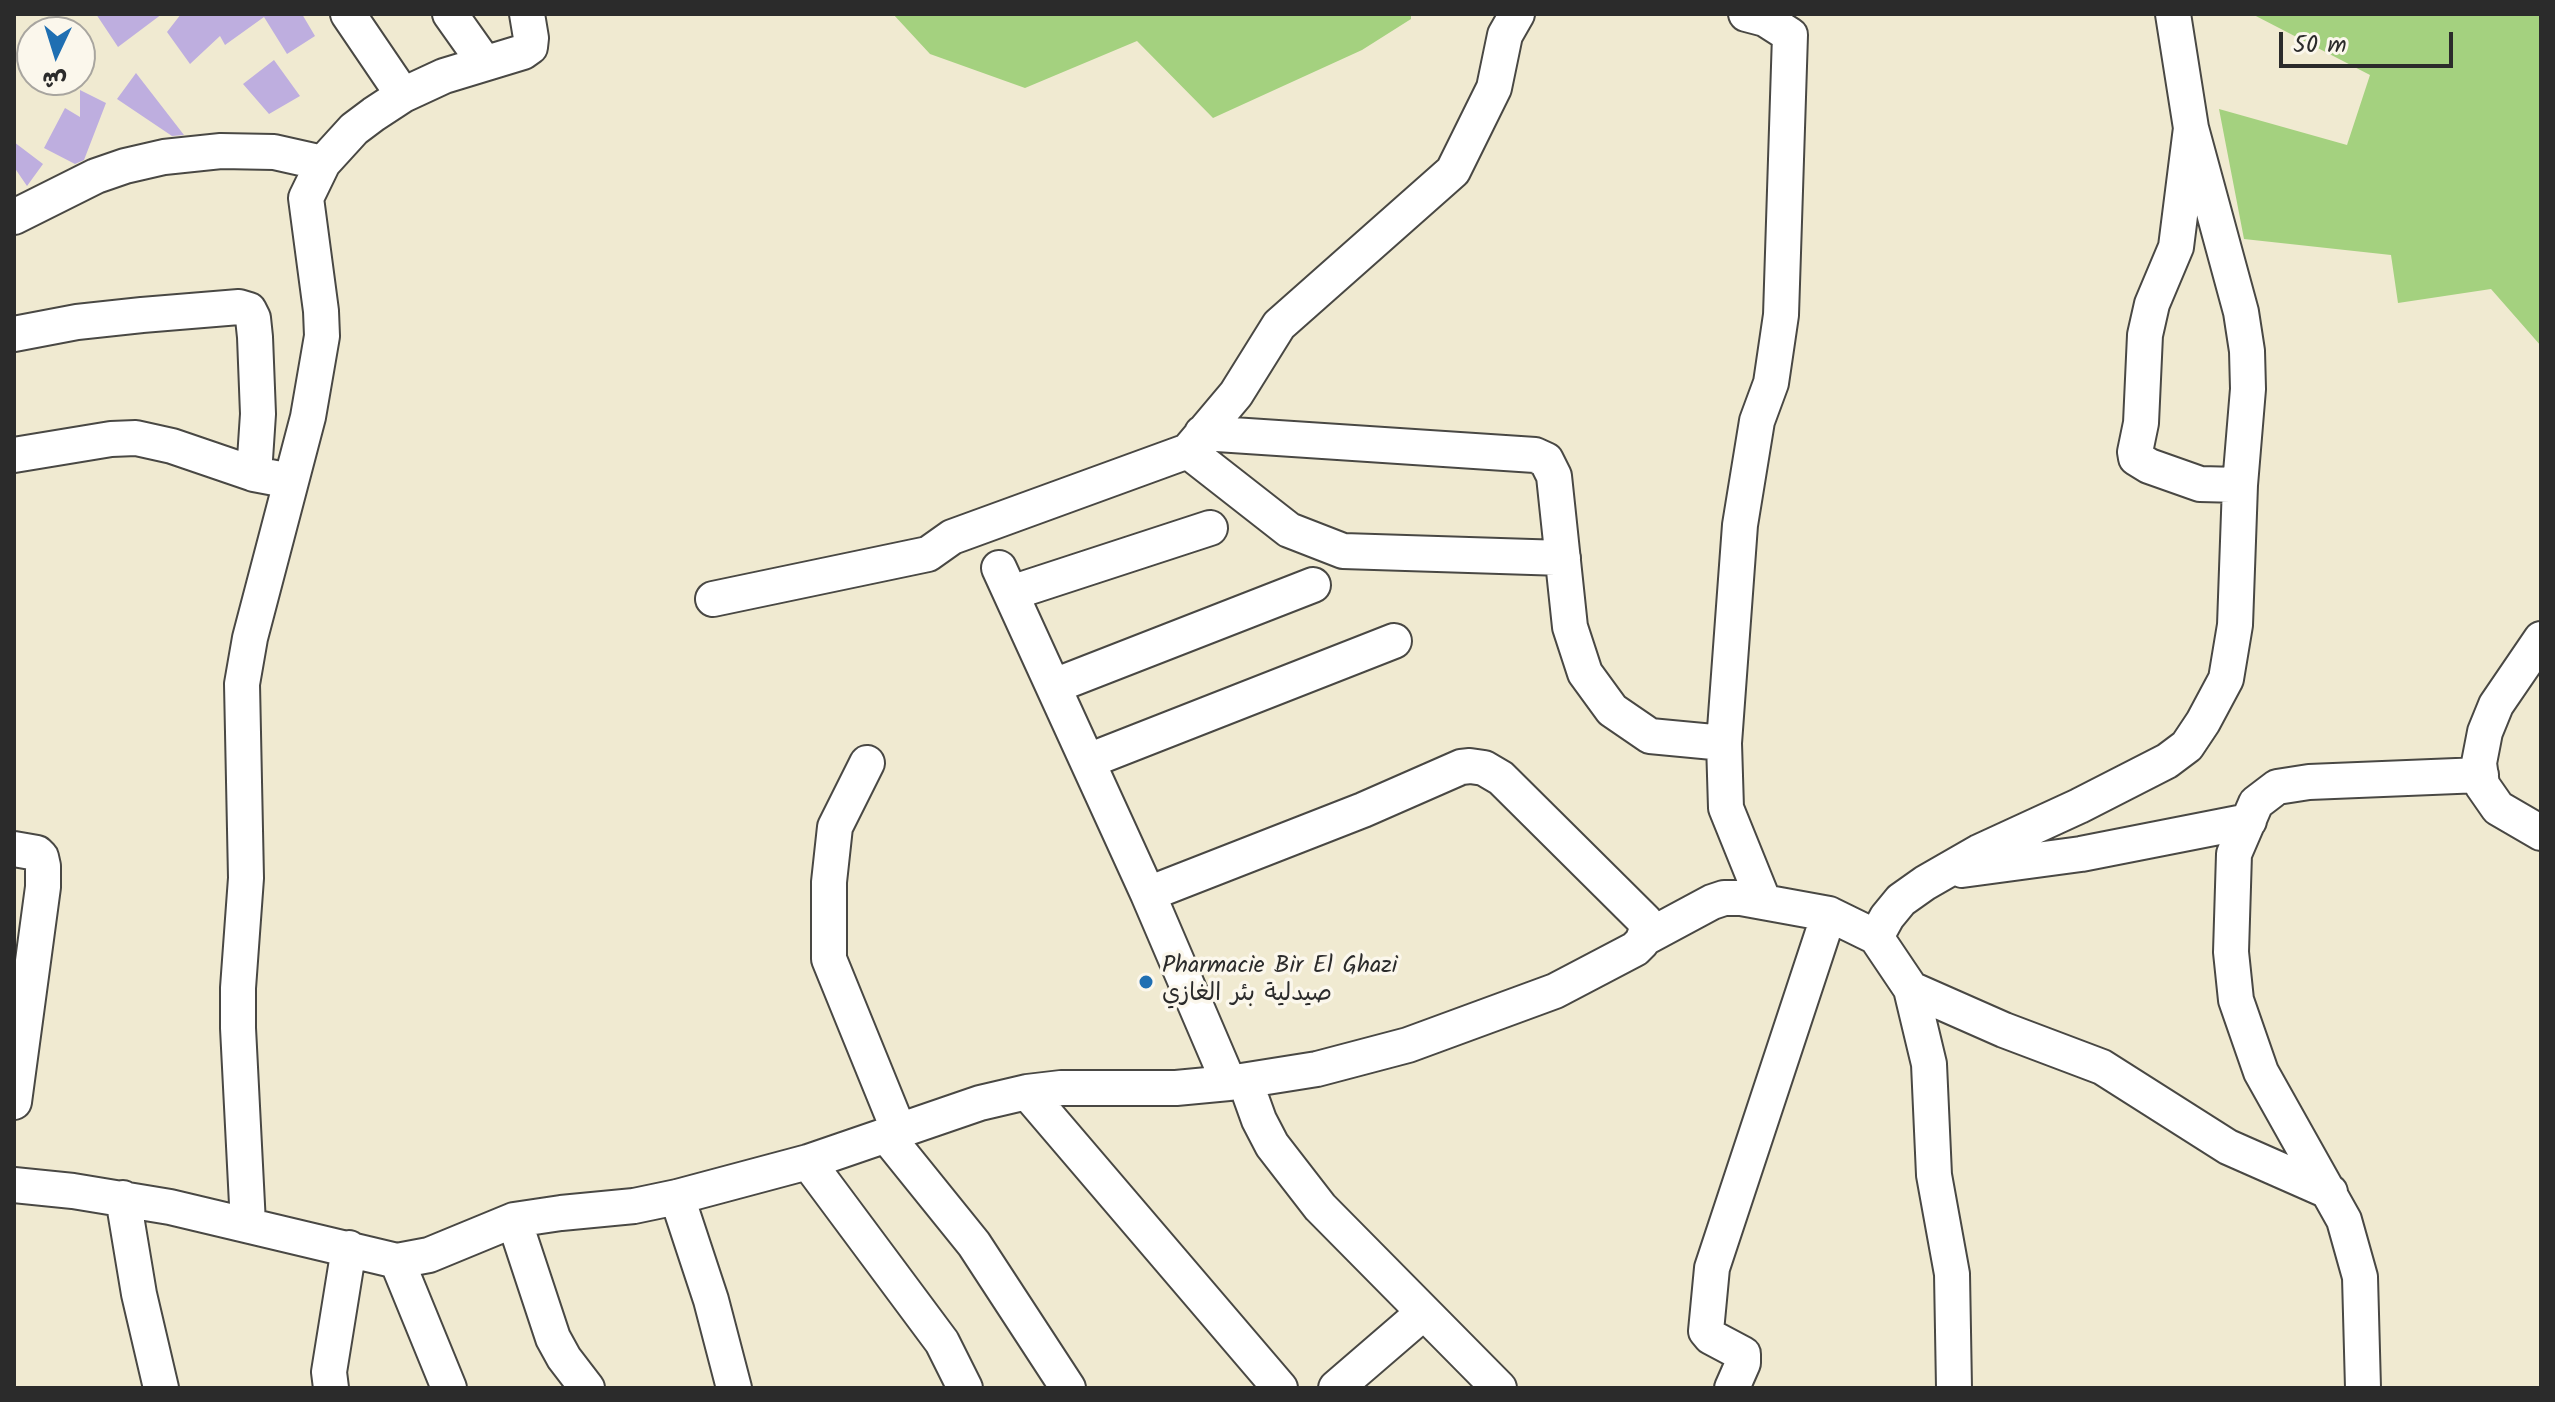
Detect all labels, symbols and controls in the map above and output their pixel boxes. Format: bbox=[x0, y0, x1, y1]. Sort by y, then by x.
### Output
north arrow bbox=[16, 16, 96, 96]
scale bar bbox=[2283, 16, 2457, 66]
text: 50 m bbox=[2293, 26, 2347, 65]
text: ش bbox=[41, 60, 68, 97]
place label: Pharmacie Bir El Ghazi صيدلية بئر الغازي bbox=[1162, 954, 1397, 1010]
marker: Pharmacie Bir El Ghazi صيدلية بئر الغازي bbox=[1137, 973, 1155, 991]

